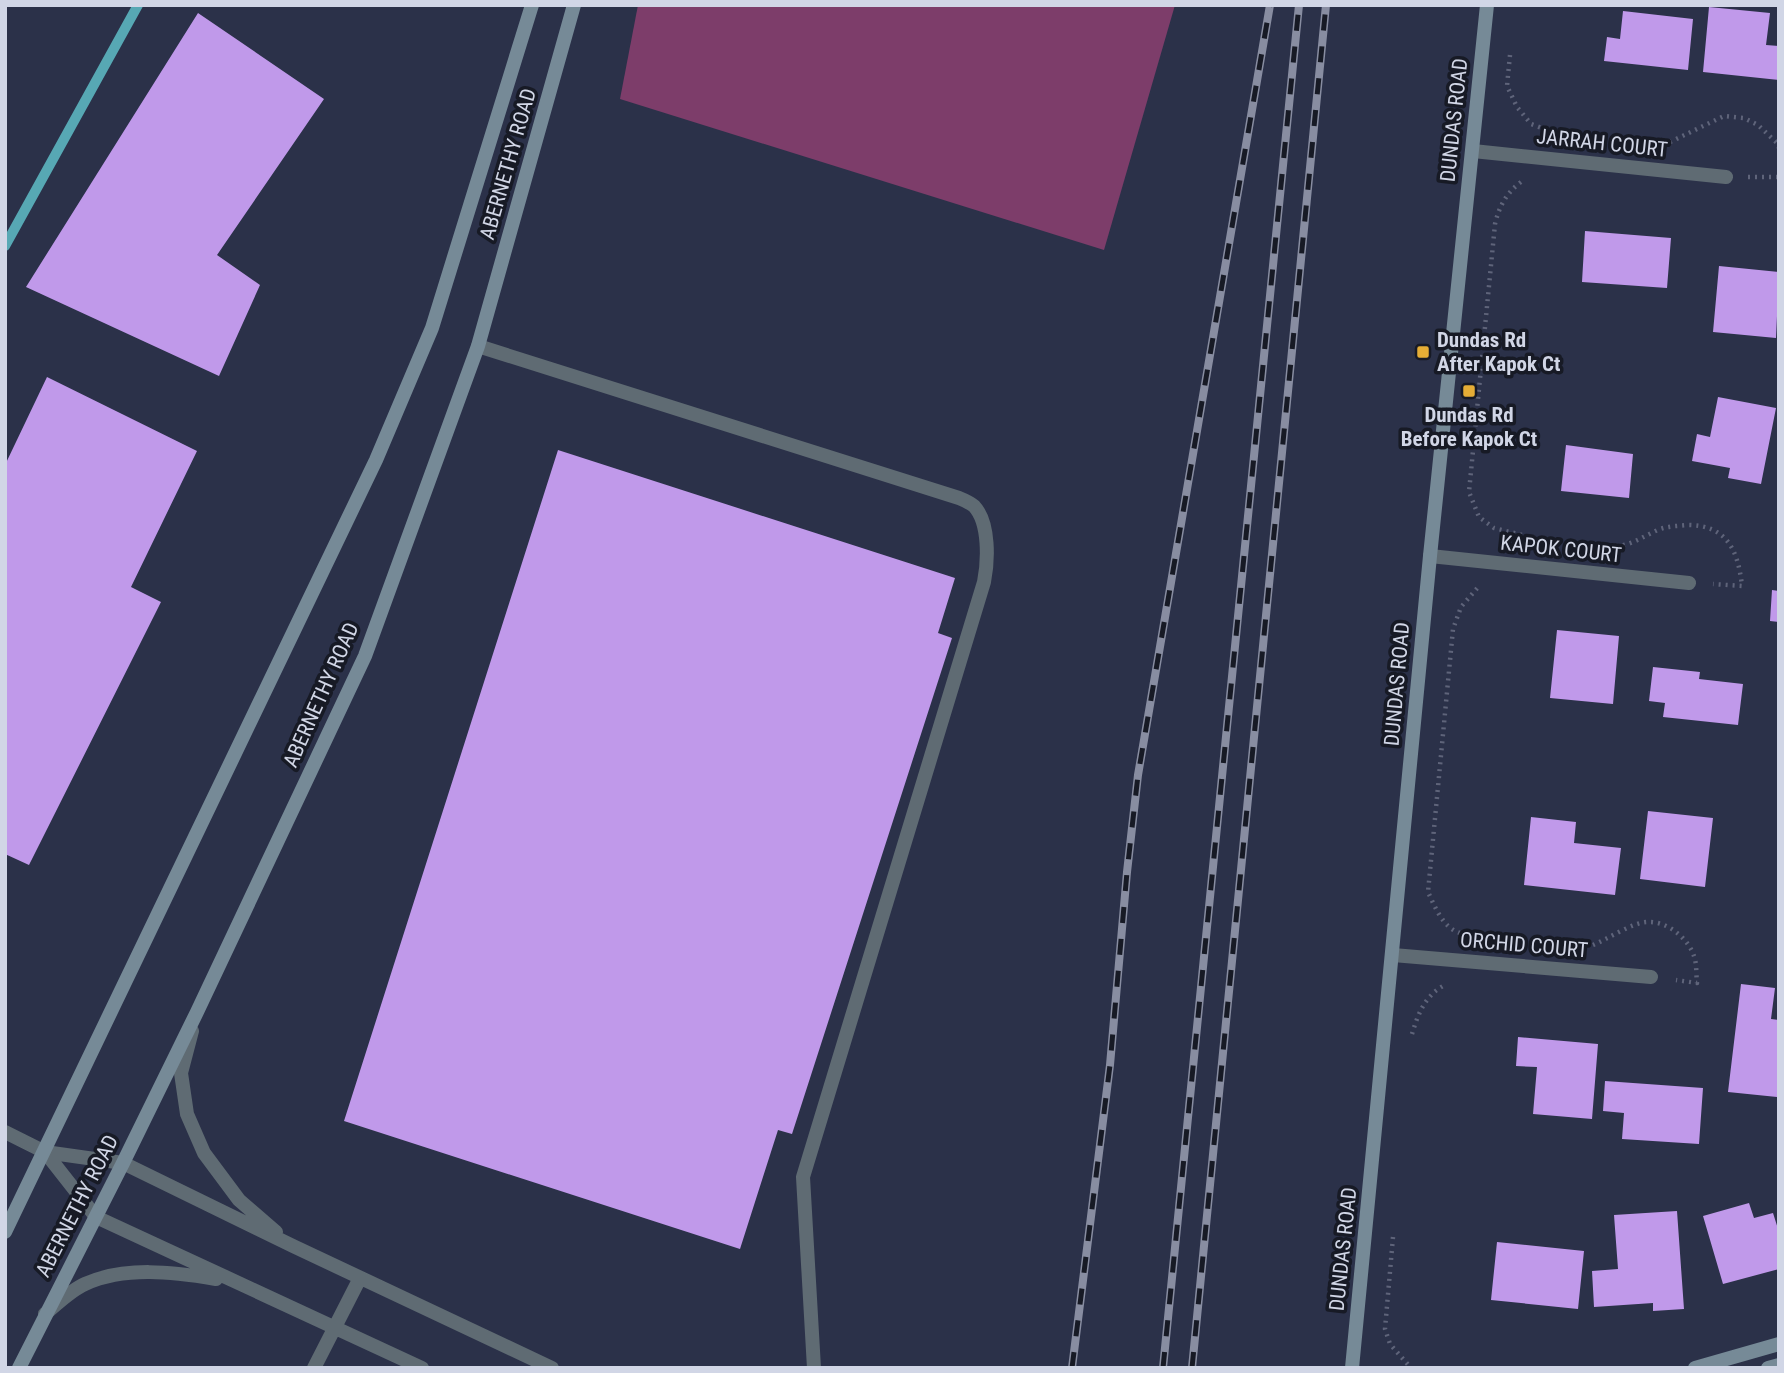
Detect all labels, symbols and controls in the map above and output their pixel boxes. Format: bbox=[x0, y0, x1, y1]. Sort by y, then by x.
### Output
street label: DUNDAS ROAD bbox=[1436, 57, 1472, 183]
street label: ABERNETHY ROAD bbox=[475, 86, 541, 242]
street label: JARRAH COURT bbox=[1535, 124, 1669, 162]
place label: Dundas Rd After Kapok Ct bbox=[1437, 328, 1560, 376]
marker: Dundas Rd After Kapok Ct bbox=[1415, 344, 1431, 360]
marker: Dundas Rd Before Kapok Ct bbox=[1461, 383, 1477, 399]
place label: Dundas Rd Before Kapok Ct bbox=[1401, 403, 1537, 451]
street label: KAPOK COURT bbox=[1499, 531, 1623, 567]
street label: ABERNETHY ROAD bbox=[278, 619, 364, 771]
street label: DUNDAS ROAD bbox=[1380, 621, 1414, 747]
street label: ORCHID COURT bbox=[1459, 927, 1589, 963]
street label: ABERNETHY ROAD bbox=[31, 1131, 123, 1281]
street label: DUNDAS ROAD bbox=[1325, 1186, 1361, 1312]

